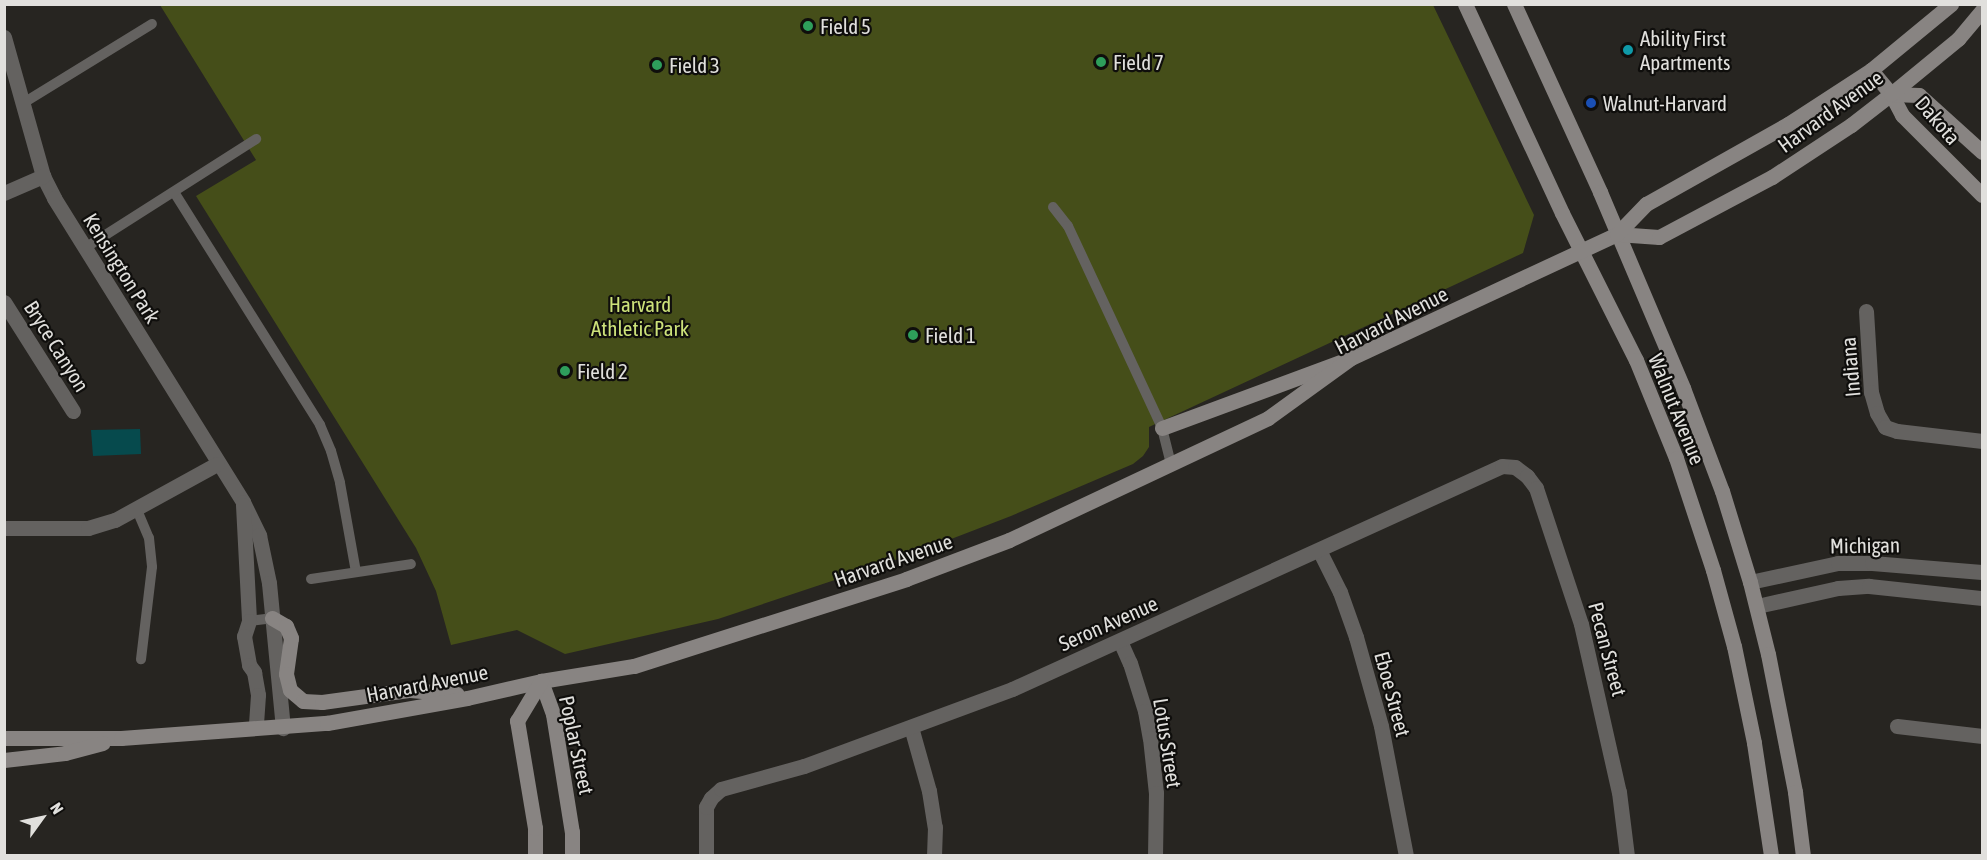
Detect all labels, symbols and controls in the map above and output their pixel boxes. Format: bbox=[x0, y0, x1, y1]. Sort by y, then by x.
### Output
place label: Field 5 bbox=[820, 13, 871, 39]
marker: Field 5 bbox=[801, 19, 815, 33]
place label: Ability First Apartments bbox=[1640, 25, 1730, 75]
marker: Ability First Apartments bbox=[1621, 43, 1635, 57]
place label: Field 7 bbox=[1113, 49, 1164, 75]
place label: Field 3 bbox=[669, 52, 720, 78]
marker: Field 7 bbox=[1094, 55, 1108, 69]
marker: Field 3 bbox=[650, 58, 664, 72]
street label: Harvard Avenue bbox=[1773, 65, 1887, 157]
place label: Walnut-Harvard bbox=[1603, 90, 1727, 116]
street label: Dakota bbox=[1910, 91, 1966, 149]
marker: Walnut-Harvard bbox=[1584, 96, 1598, 110]
street label: Kensington Park bbox=[78, 208, 166, 328]
street label: Harvard Avenue bbox=[1330, 281, 1452, 359]
park label: Harvard Athletic Park bbox=[591, 291, 689, 341]
street label: Bryce Canyon bbox=[19, 296, 95, 396]
place label: Field 1 bbox=[925, 322, 976, 348]
marker: Field 1 bbox=[906, 328, 920, 342]
street label: Indiana bbox=[1835, 336, 1865, 398]
street label: Walnut Avenue bbox=[1643, 350, 1711, 468]
place label: Field 2 bbox=[577, 358, 628, 384]
marker: Field 2 bbox=[558, 364, 572, 378]
street label: Harvard Avenue bbox=[831, 528, 955, 592]
street label: Michigan bbox=[1830, 532, 1900, 558]
street label: Seron Avenue bbox=[1055, 590, 1161, 656]
street label: Pecan Street bbox=[1583, 599, 1633, 699]
street label: Eboe Street bbox=[1370, 649, 1416, 739]
street label: Harvard Avenue bbox=[364, 659, 490, 707]
street label: Poplar Street bbox=[554, 693, 600, 797]
street label: Lotus Street bbox=[1148, 696, 1188, 790]
north arrow bbox=[12, 788, 72, 848]
text: N bbox=[47, 799, 67, 817]

